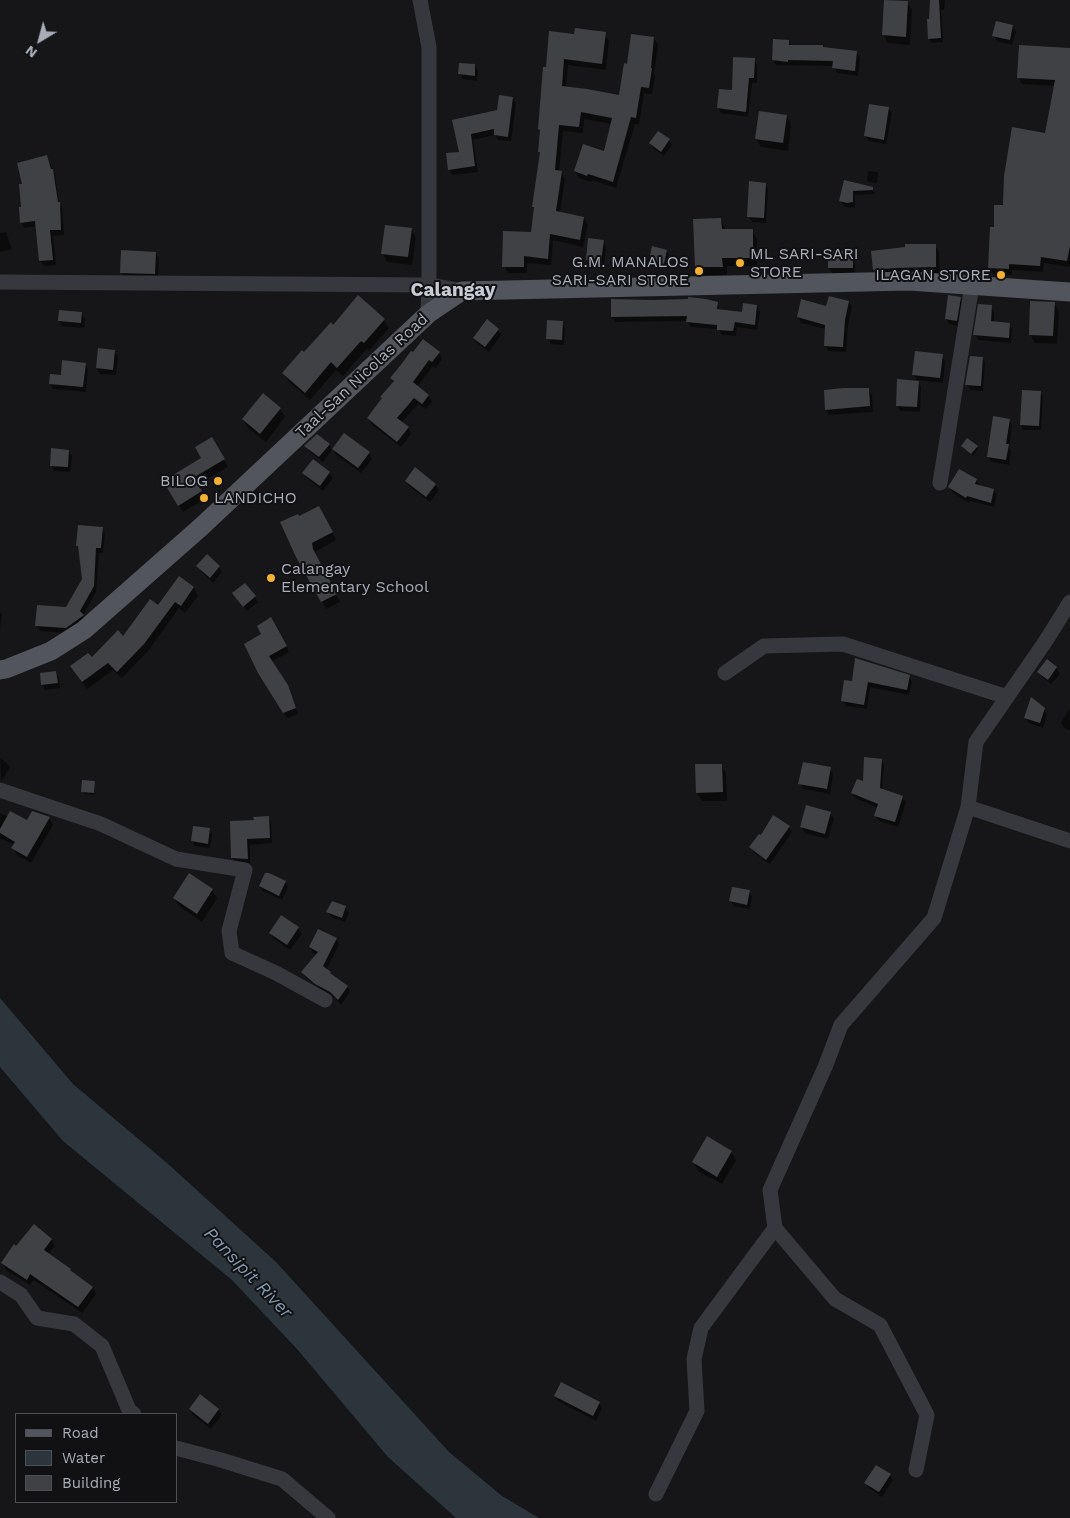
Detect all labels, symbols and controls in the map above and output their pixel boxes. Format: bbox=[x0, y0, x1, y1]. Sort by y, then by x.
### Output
north arrow bbox=[15, 15, 65, 65]
text: N bbox=[22, 42, 40, 61]
place label: ML SARI-SARI STORE bbox=[750, 244, 859, 282]
place label: G.M. MANALOS SARI-SARI STORE bbox=[552, 252, 689, 290]
marker: ML SARI-SARI STORE bbox=[734, 257, 746, 269]
marker: G.M. MANALOS SARI-SARI STORE bbox=[693, 265, 705, 277]
place label: ILAGAN STORE bbox=[875, 265, 991, 285]
marker: ILAGAN STORE bbox=[995, 269, 1007, 281]
district label: Calangay bbox=[411, 279, 495, 301]
street label: Taal-San Nicolas Road bbox=[292, 310, 432, 442]
place label: BILOG bbox=[160, 471, 208, 491]
marker: BILOG bbox=[212, 475, 224, 487]
place label: LANDICHO bbox=[214, 488, 297, 508]
marker: LANDICHO bbox=[198, 492, 210, 504]
place label: Calangay Elementary School bbox=[281, 559, 429, 597]
marker: Calangay Elementary School bbox=[265, 572, 277, 584]
water label: Pansipit River bbox=[199, 1223, 297, 1323]
legend bbox=[15, 1413, 178, 1503]
text: Road bbox=[62, 1424, 99, 1442]
text: Water bbox=[62, 1449, 105, 1467]
text: Building bbox=[62, 1474, 120, 1492]

